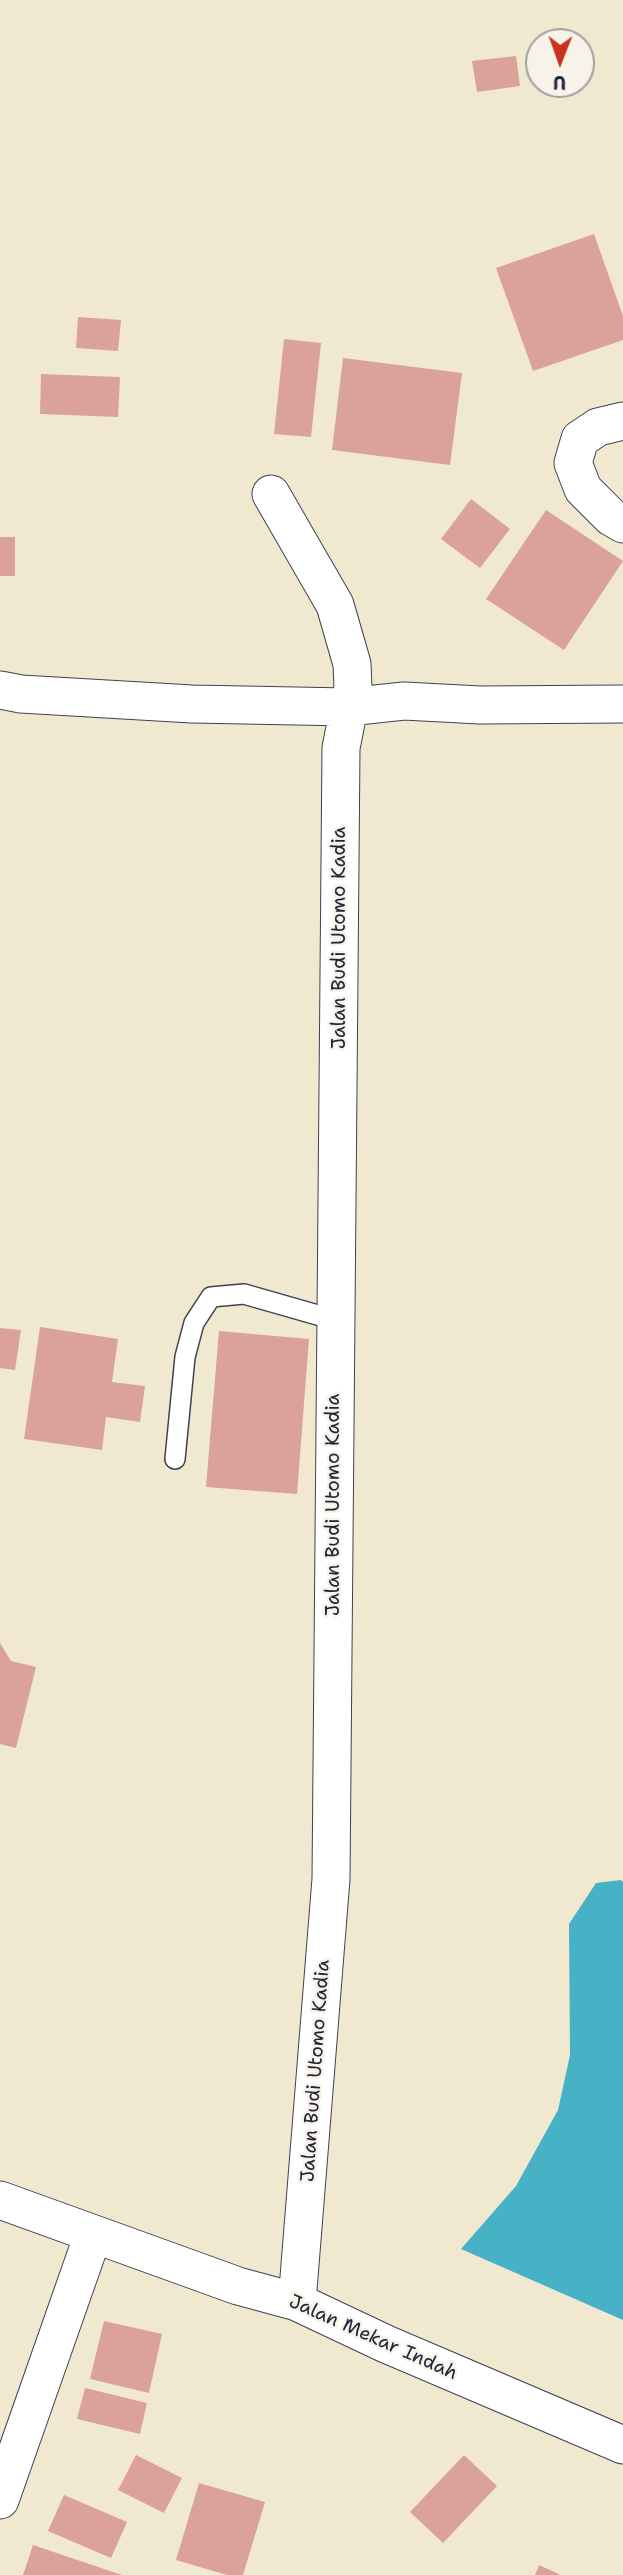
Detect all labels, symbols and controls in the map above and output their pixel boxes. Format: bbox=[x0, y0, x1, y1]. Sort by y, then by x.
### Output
north arrow bbox=[525, 28, 595, 98]
text: U bbox=[553, 70, 566, 95]
street label: Jalan Budi Utomo Kadia bbox=[329, 827, 351, 1049]
street label: Jalan Budi Utomo Kadia bbox=[323, 1394, 345, 1616]
street label: Jalan Budi Utomo Kadia bbox=[297, 1959, 335, 2183]
street label: Jalan Mekar Indah bbox=[285, 2291, 461, 2385]

